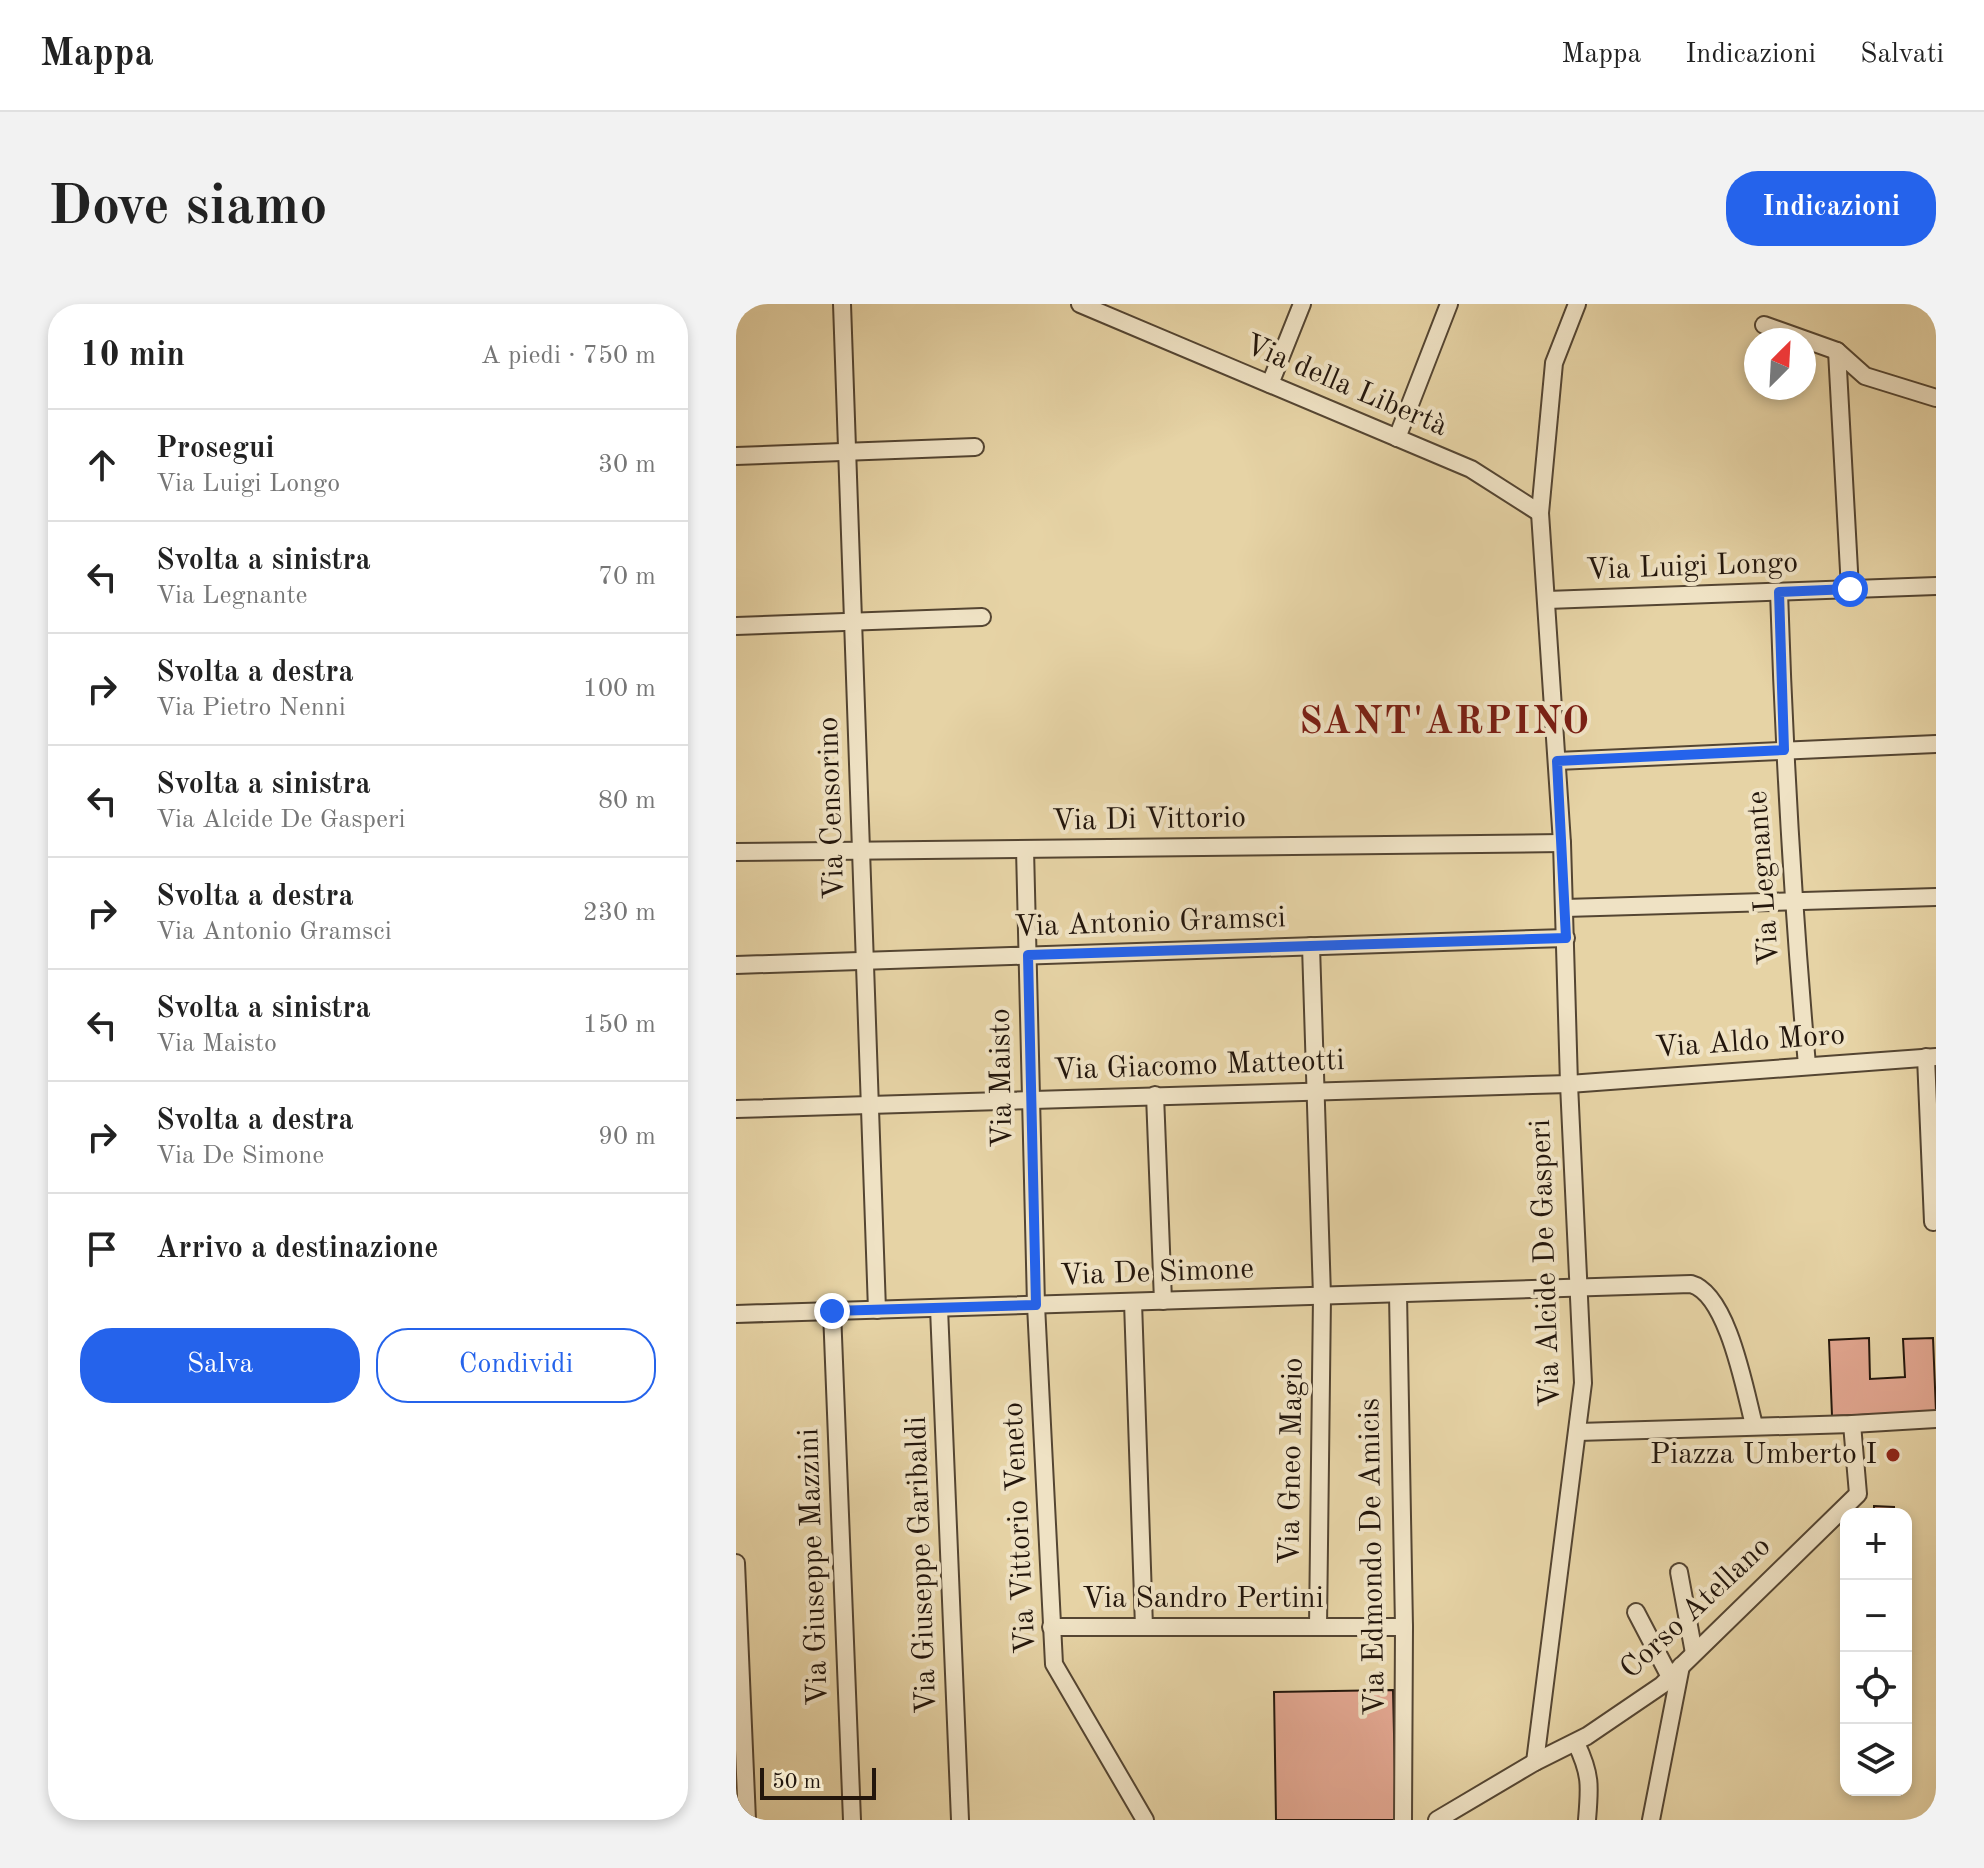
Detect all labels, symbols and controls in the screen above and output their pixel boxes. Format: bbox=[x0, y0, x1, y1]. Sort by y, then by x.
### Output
text: Mappa bbox=[40, 36, 154, 74]
text: Mappa bbox=[1561, 41, 1641, 69]
text: Indicazioni bbox=[1685, 41, 1816, 69]
text: Salvati bbox=[1860, 41, 1944, 69]
button: Indicazioni bbox=[1726, 171, 1936, 246]
text: Dove siamo bbox=[48, 180, 327, 236]
north arrow bbox=[1744, 328, 1816, 400]
street label: Via della Libertà bbox=[1240, 330, 1452, 442]
text: 10 min bbox=[80, 339, 185, 373]
text: A piedi · 750 m bbox=[481, 343, 656, 369]
text: Prosegui bbox=[156, 434, 274, 464]
icon: ahead bbox=[80, 443, 124, 487]
text: 30 m bbox=[598, 452, 656, 478]
text: Via Luigi Longo bbox=[156, 471, 340, 497]
text: Svolta a sinistra bbox=[156, 546, 371, 576]
street label: Via Luigi Longo bbox=[1585, 548, 1799, 586]
icon: left bbox=[80, 555, 124, 599]
text: 70 m bbox=[598, 564, 656, 590]
route start bbox=[1832, 571, 1868, 607]
text: Via Legnante bbox=[156, 583, 307, 609]
text: Svolta a destra bbox=[156, 658, 354, 688]
icon: right bbox=[80, 667, 124, 711]
text: 100 m bbox=[583, 676, 656, 702]
text: Via Pietro Nenni bbox=[156, 695, 346, 721]
district label: SANT'ARPINO bbox=[1299, 704, 1591, 742]
street label: Via Censorino bbox=[814, 716, 850, 900]
text: Svolta a sinistra bbox=[156, 770, 371, 800]
icon: left bbox=[80, 779, 124, 823]
text: 80 m bbox=[598, 788, 656, 814]
street label: Via Legnante bbox=[1743, 790, 1785, 966]
street label: Via Di Vittorio bbox=[1052, 803, 1246, 837]
text: Via Alcide De Gasperi bbox=[156, 807, 406, 833]
text: Svolta a destra bbox=[156, 882, 354, 912]
icon: right bbox=[80, 891, 124, 935]
text: 230 m bbox=[583, 900, 656, 926]
street label: Via Antonio Gramsci bbox=[1014, 903, 1286, 943]
text: Via Antonio Gramsci bbox=[156, 919, 392, 945]
text: Svolta a sinistra bbox=[156, 994, 371, 1024]
icon: left bbox=[80, 1003, 124, 1047]
street label: Via Maisto bbox=[986, 1008, 1018, 1148]
text: 150 m bbox=[583, 1012, 656, 1038]
street label: Via Aldo Moro bbox=[1654, 1020, 1846, 1064]
text: Via Maisto bbox=[156, 1031, 277, 1057]
street label: Via Giacomo Matteotti bbox=[1053, 1046, 1345, 1086]
text: Svolta a destra bbox=[156, 1106, 354, 1136]
icon: right bbox=[80, 1115, 124, 1159]
street label: Via Alcide De Gasperi bbox=[1526, 1119, 1566, 1407]
text: 90 m bbox=[598, 1124, 656, 1150]
text: Via De Simone bbox=[156, 1143, 324, 1169]
icon: arrive bbox=[80, 1227, 124, 1271]
text: Arrivo a destinazione bbox=[156, 1234, 438, 1264]
street label: Via De Simone bbox=[1059, 1255, 1255, 1291]
route end bbox=[814, 1293, 850, 1329]
button: Salva bbox=[80, 1328, 360, 1403]
button: Condividi bbox=[376, 1328, 656, 1403]
street label: Via Gneo Magio bbox=[1275, 1357, 1309, 1565]
street label: Via Edmondo De Amicis bbox=[1355, 1398, 1391, 1716]
street label: Via Vittorio Veneto bbox=[998, 1401, 1042, 1655]
street label: Via Giuseppe Garibaldi bbox=[902, 1416, 942, 1714]
street label: Via Giuseppe Mazzini bbox=[794, 1428, 834, 1706]
place label: Piazza Umberto I bbox=[1650, 1440, 1877, 1470]
marker: Piazza Umberto I bbox=[1884, 1446, 1902, 1464]
map controls bbox=[1840, 1508, 1912, 1796]
button: + bbox=[1840, 1508, 1912, 1580]
street label: Corso Atellano bbox=[1615, 1531, 1777, 1685]
button: − bbox=[1840, 1580, 1912, 1652]
street label: Via Sandro Pertini bbox=[1082, 1584, 1324, 1614]
button: locate bbox=[1840, 1652, 1912, 1724]
button: layers bbox=[1840, 1724, 1912, 1796]
scale bar bbox=[760, 1764, 876, 1800]
text: 50 m bbox=[772, 1771, 821, 1793]

